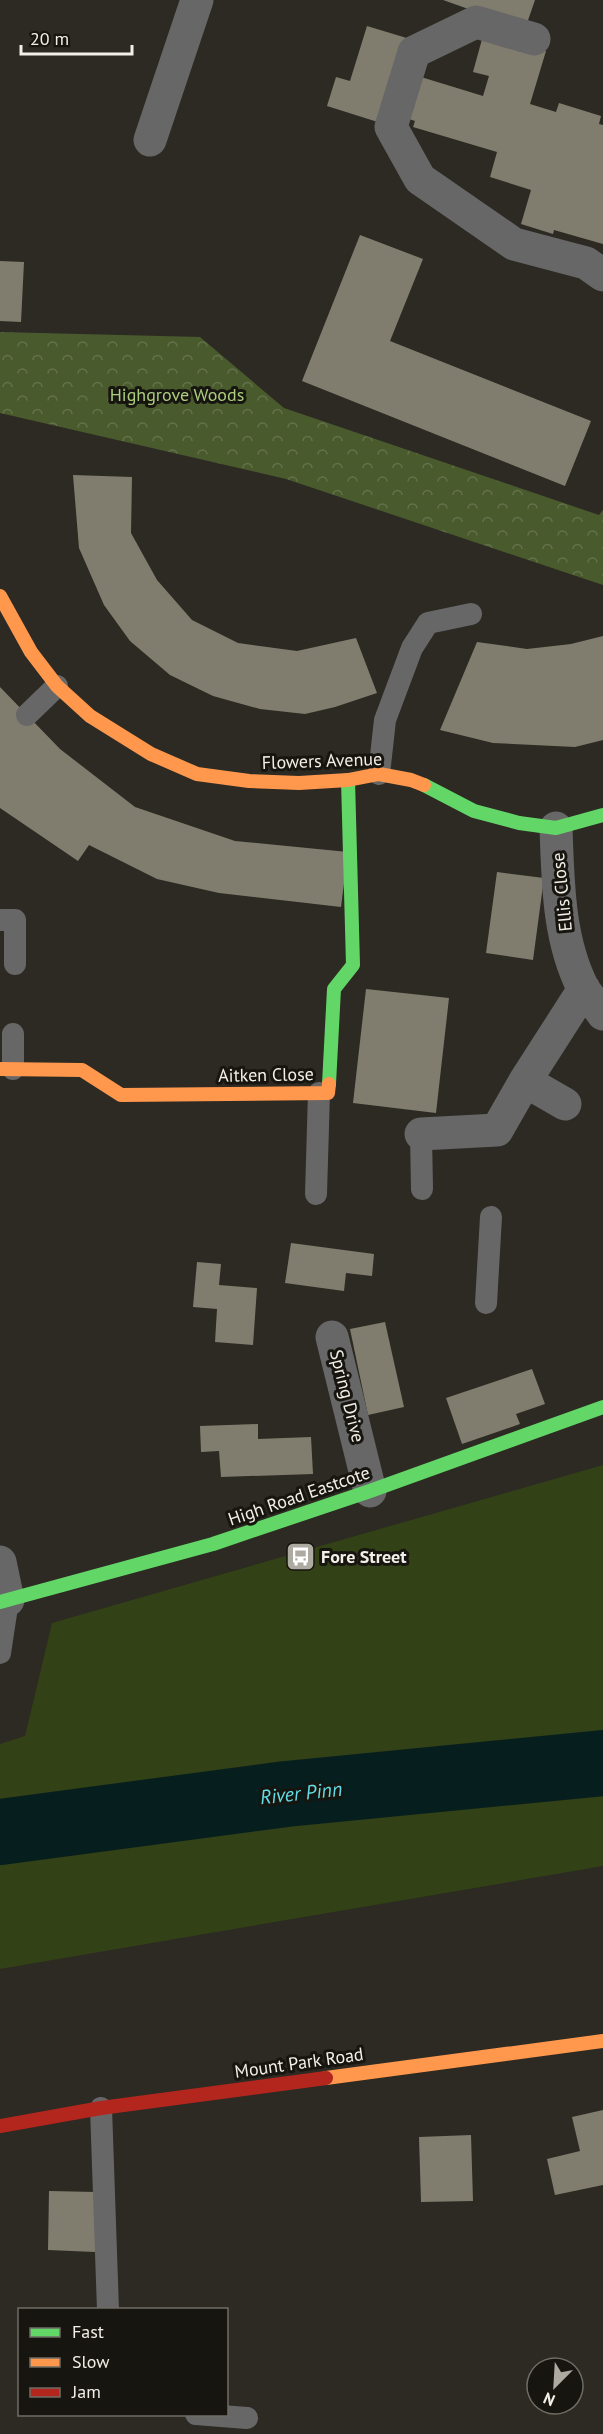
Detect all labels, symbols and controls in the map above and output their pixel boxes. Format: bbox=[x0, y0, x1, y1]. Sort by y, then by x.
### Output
scale bar bbox=[21, 18, 132, 56]
text: 20 m bbox=[30, 27, 69, 50]
park label: Highgrove Woods bbox=[110, 383, 244, 406]
street label: Flowers Avenue bbox=[261, 747, 383, 774]
street label: Ellis Close bbox=[546, 851, 577, 933]
street label: Aitken Close bbox=[218, 1062, 314, 1087]
street label: Spring Drive bbox=[325, 1347, 370, 1445]
street label: High Road Eastcote bbox=[225, 1460, 373, 1531]
bus stop icon: Fore Street bbox=[284, 1541, 316, 1573]
place label: Fore Street bbox=[321, 1545, 407, 1568]
water label: River Pinn bbox=[259, 1776, 343, 1810]
street label: Mount Park Road bbox=[233, 2042, 365, 2083]
legend bbox=[18, 2308, 228, 2416]
text: Fast bbox=[72, 2320, 104, 2343]
text: Slow bbox=[72, 2350, 110, 2373]
north arrow bbox=[525, 2356, 585, 2416]
text: Jam bbox=[71, 2380, 101, 2403]
text: N bbox=[540, 2388, 558, 2411]

